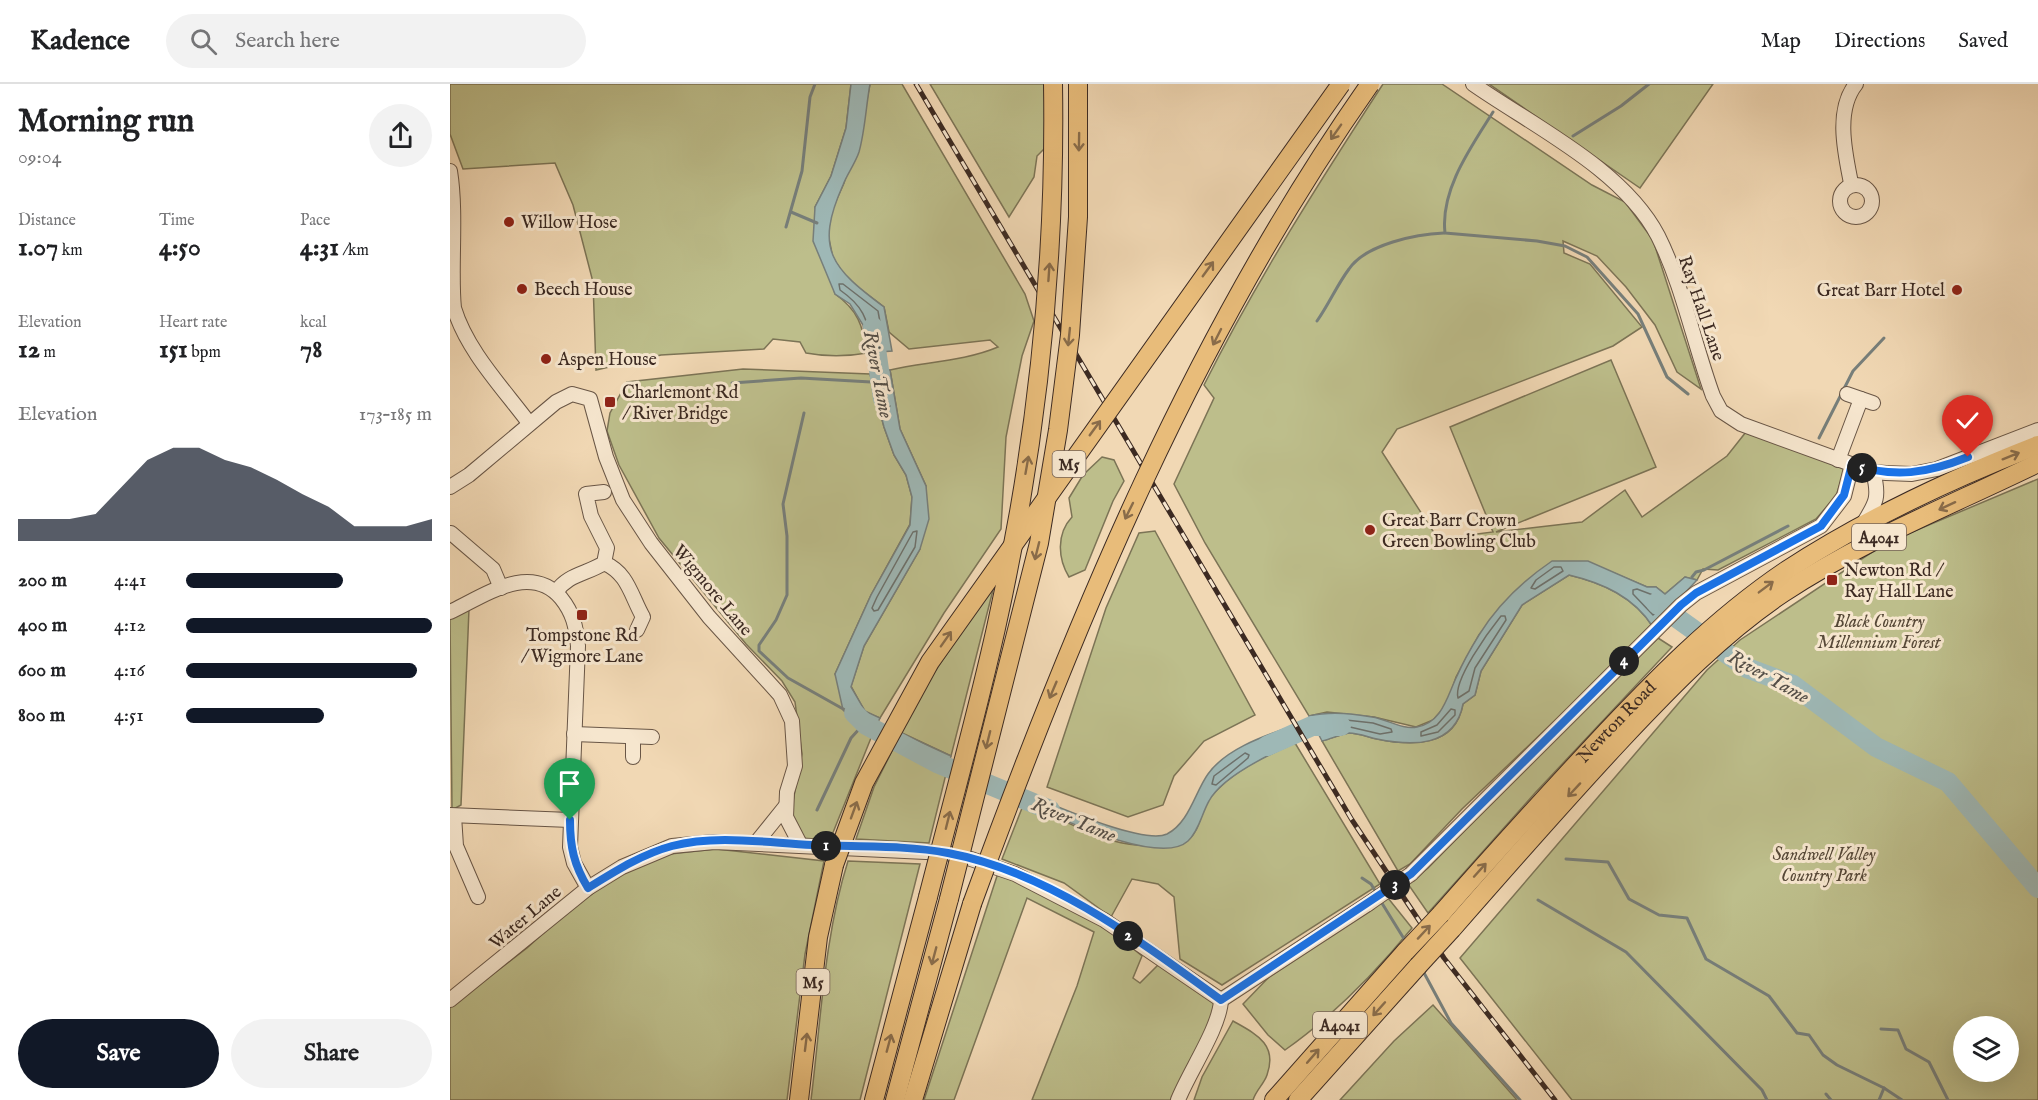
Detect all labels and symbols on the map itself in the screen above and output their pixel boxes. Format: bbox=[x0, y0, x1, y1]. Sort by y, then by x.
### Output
one-way arrow bbox=[1330, 123, 1342, 139]
one-way arrow bbox=[1073, 132, 1084, 152]
place label: Willow Hose bbox=[521, 212, 617, 235]
marker: Willow Hose bbox=[502, 215, 516, 229]
street label: Ray Hall Lane bbox=[1672, 253, 1729, 364]
one-way arrow bbox=[1044, 262, 1055, 282]
one-way arrow bbox=[1202, 262, 1215, 278]
place label: Beech House bbox=[534, 279, 632, 302]
place label: Great Barr Hotel bbox=[1817, 280, 1945, 303]
marker: Beech House bbox=[515, 282, 529, 296]
marker: Great Barr Hotel bbox=[1950, 283, 1964, 297]
one-way arrow bbox=[1063, 327, 1074, 347]
one-way arrow bbox=[1211, 327, 1222, 345]
water label: River Tame bbox=[857, 328, 898, 421]
place label: Aspen House bbox=[557, 349, 657, 372]
marker: Aspen House bbox=[539, 352, 553, 366]
place label: Charlemont Rd / River Bridge bbox=[622, 382, 739, 426]
marker: Charlemont Rd / River Bridge bbox=[603, 395, 617, 409]
pin bbox=[1942, 395, 1993, 457]
one-way arrow bbox=[1089, 421, 1101, 437]
one-way arrow bbox=[2002, 450, 2020, 461]
road number: M5 bbox=[1052, 451, 1086, 477]
pin: 5 bbox=[1847, 453, 1877, 483]
one-way arrow bbox=[1021, 456, 1032, 476]
one-way arrow bbox=[1123, 501, 1135, 519]
one-way arrow bbox=[1938, 501, 1956, 512]
place label: Great Barr Crown Green Bowling Club bbox=[1382, 510, 1536, 554]
marker: Great Barr Crown Green Bowling Club bbox=[1363, 523, 1377, 537]
road number: A4041 bbox=[1852, 524, 1906, 550]
street label: Wigmore Lane bbox=[667, 540, 757, 641]
one-way arrow bbox=[1030, 541, 1042, 560]
place label: Newton Rd / Ray Hall Lane bbox=[1844, 560, 1953, 604]
marker: Newton Rd / Ray Hall Lane bbox=[1825, 573, 1839, 587]
one-way arrow bbox=[1757, 580, 1773, 593]
marker: Tompstone Rd / Wigmore Lane bbox=[575, 608, 589, 622]
park label: Black Country Millennium Forest bbox=[1817, 611, 1942, 655]
place label: Tompstone Rd / Wigmore Lane bbox=[521, 625, 643, 669]
one-way arrow bbox=[940, 631, 952, 647]
water label: River Tame bbox=[1723, 645, 1813, 710]
pin: 4 bbox=[1609, 646, 1639, 676]
street label: Newton Road bbox=[1573, 677, 1662, 769]
one-way arrow bbox=[1047, 681, 1058, 699]
one-way arrow bbox=[982, 730, 994, 749]
pin bbox=[544, 758, 595, 820]
one-way arrow bbox=[1567, 783, 1581, 798]
water label: River Tame bbox=[1028, 792, 1120, 849]
one-way arrow bbox=[849, 801, 860, 820]
one-way arrow bbox=[942, 810, 954, 829]
pin: 1 bbox=[811, 831, 841, 861]
park label: Sandwell Valley Country Park bbox=[1772, 844, 1876, 888]
one-way arrow bbox=[1473, 863, 1487, 878]
pin: 3 bbox=[1380, 870, 1410, 900]
street label: Water Lane bbox=[485, 881, 567, 955]
pin: 2 bbox=[1113, 921, 1143, 951]
one-way arrow bbox=[1416, 925, 1430, 940]
one-way arrow bbox=[928, 946, 939, 965]
road number: M5 bbox=[796, 969, 830, 995]
one-way arrow bbox=[1372, 1001, 1386, 1016]
road number: A4041 bbox=[1313, 1012, 1367, 1038]
one-way arrow bbox=[801, 1032, 812, 1052]
one-way arrow bbox=[884, 1034, 896, 1053]
one-way arrow bbox=[1306, 1049, 1320, 1064]

